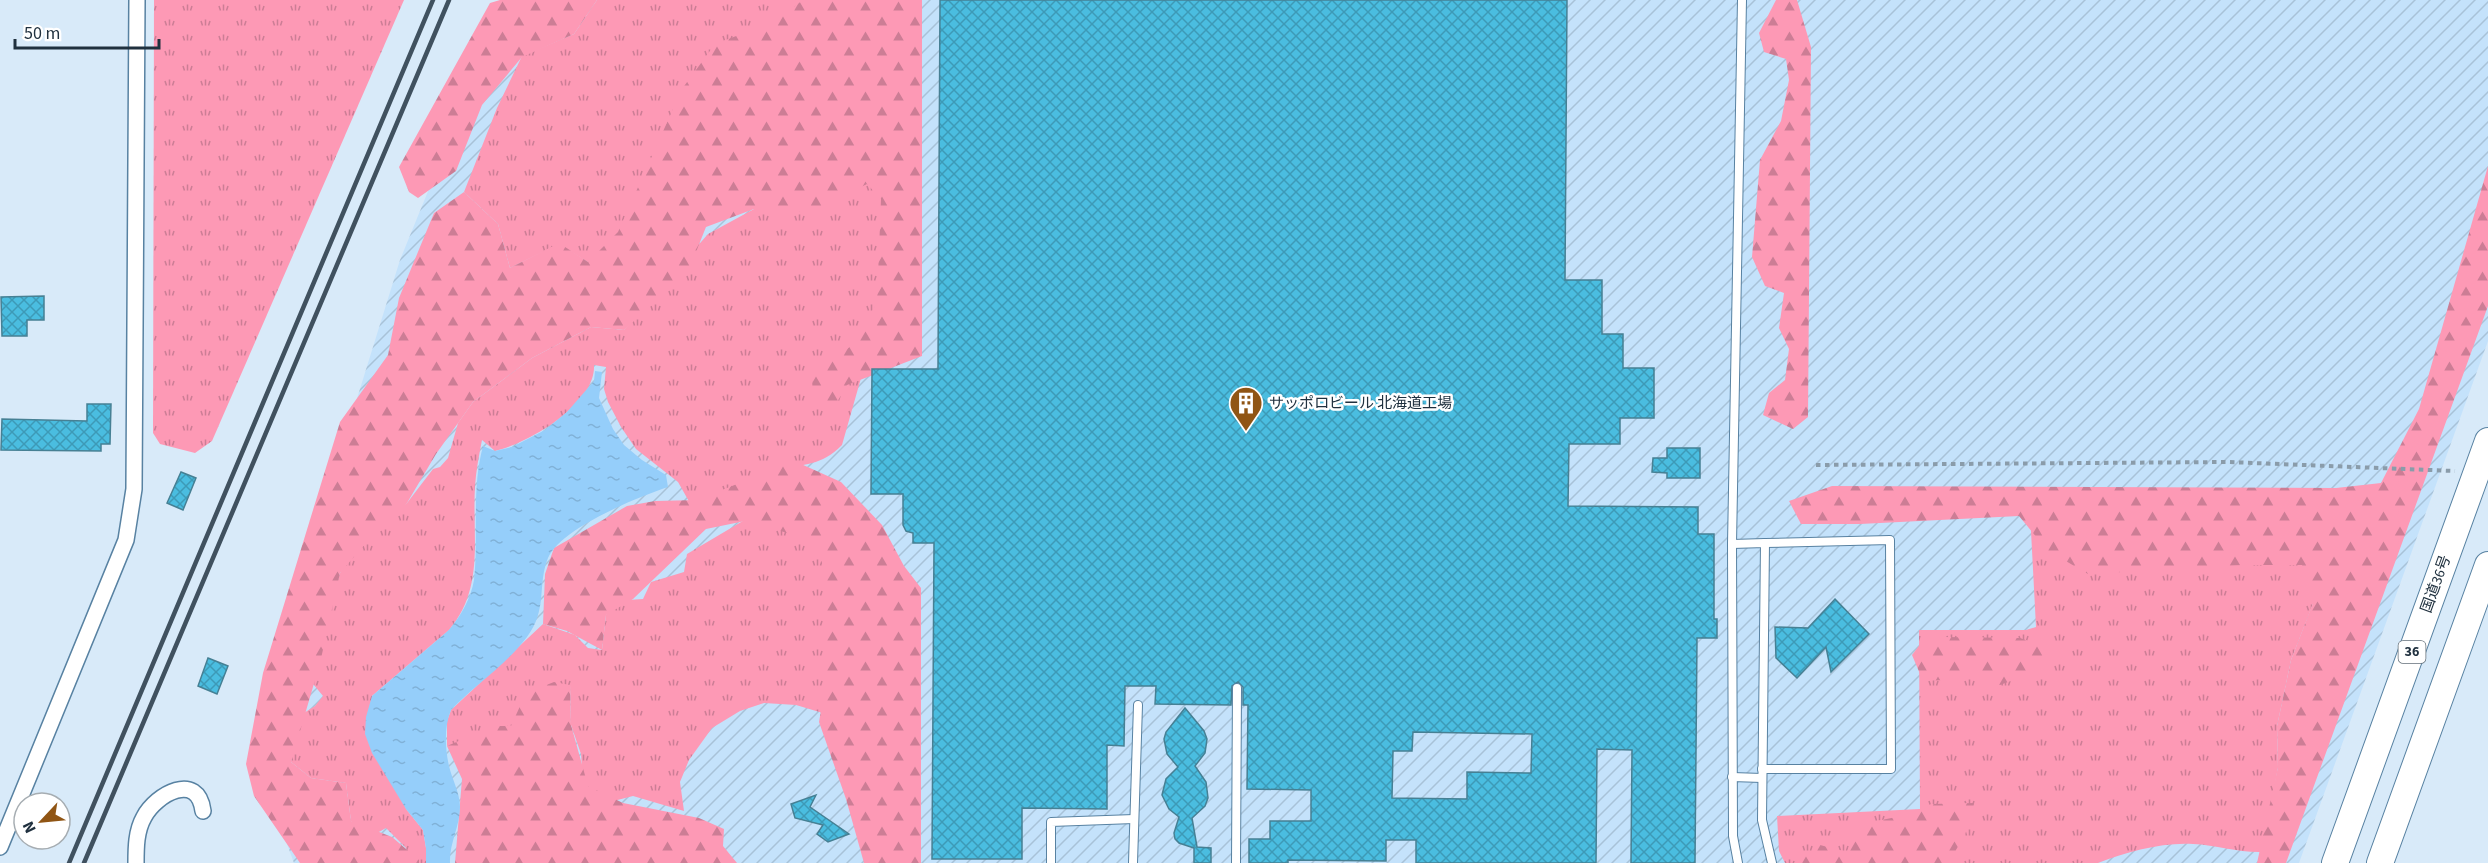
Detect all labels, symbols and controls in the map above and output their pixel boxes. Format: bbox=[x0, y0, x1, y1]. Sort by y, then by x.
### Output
scale bar bbox=[15, 12, 159, 50]
text: 50 m bbox=[24, 21, 60, 46]
building icon: サッポロビール 北海道工場 bbox=[1228, 385, 1264, 432]
place label: サッポロビール 北海道工場 bbox=[1269, 393, 1452, 414]
street label: 国道36号 bbox=[2416, 552, 2456, 616]
road number: 36 bbox=[2398, 641, 2426, 663]
north arrow bbox=[12, 791, 72, 851]
text: N bbox=[17, 818, 42, 837]

